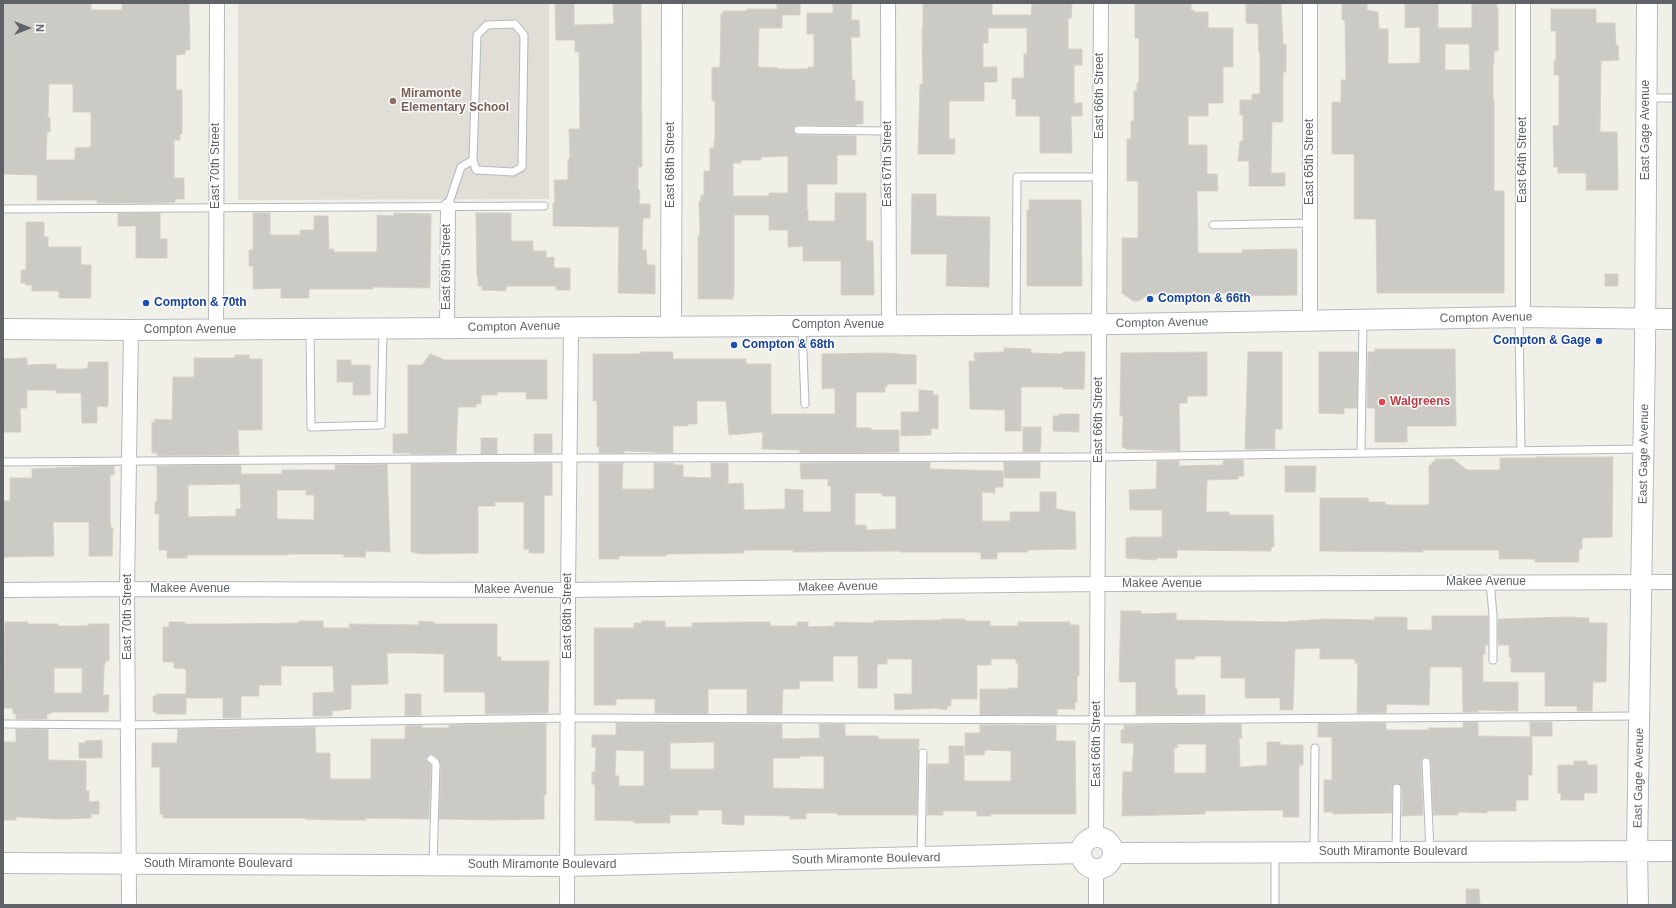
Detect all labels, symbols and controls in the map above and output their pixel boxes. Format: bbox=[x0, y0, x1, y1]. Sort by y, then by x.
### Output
north arrow bbox=[8, 8, 48, 48]
text: N bbox=[34, 24, 46, 32]
street label: East 66th Street bbox=[1093, 53, 1107, 139]
street label: East Gage Avenue bbox=[1639, 80, 1653, 180]
place label: Miramonte Elementary School bbox=[401, 87, 509, 115]
marker: Miramonte Elementary School bbox=[388, 96, 398, 106]
street label: East 64th Street bbox=[1516, 117, 1530, 203]
street label: East 65th Street bbox=[1303, 119, 1317, 205]
street label: East 67th Street bbox=[881, 121, 895, 207]
street label: East 68th Street bbox=[664, 122, 678, 208]
street label: East 70th Street bbox=[209, 123, 223, 209]
street label: East 69th Street bbox=[440, 224, 454, 310]
place label: Compton & 66th bbox=[1158, 292, 1251, 306]
marker: Compton & 66th bbox=[1145, 294, 1155, 304]
place label: Compton & 70th bbox=[154, 296, 247, 310]
marker: Compton & 70th bbox=[141, 298, 151, 308]
street label: Compton Avenue bbox=[1440, 310, 1532, 326]
street label: Compton Avenue bbox=[1116, 315, 1208, 331]
street label: Compton Avenue bbox=[792, 318, 884, 332]
street label: Compton Avenue bbox=[468, 319, 560, 335]
street label: Compton Avenue bbox=[144, 323, 236, 337]
place label: Compton & Gage bbox=[1493, 334, 1591, 348]
marker: Compton & Gage bbox=[1594, 336, 1604, 346]
place label: Compton & 68th bbox=[742, 338, 835, 352]
marker: Compton & 68th bbox=[729, 340, 739, 350]
street label: East 66th Street bbox=[1092, 377, 1106, 463]
place label: Walgreens bbox=[1390, 395, 1450, 409]
marker: Walgreens bbox=[1377, 397, 1387, 407]
street label: East Gage Avenue bbox=[1636, 404, 1652, 504]
street label: East 68th Street bbox=[561, 573, 575, 659]
street label: East 70th Street bbox=[121, 574, 135, 660]
street label: Makee Avenue bbox=[1446, 575, 1526, 589]
street label: Makee Avenue bbox=[1122, 577, 1202, 591]
street label: Makee Avenue bbox=[798, 579, 878, 595]
street label: Makee Avenue bbox=[150, 582, 230, 596]
street label: Makee Avenue bbox=[474, 583, 554, 597]
street label: East 66th Street bbox=[1090, 701, 1104, 787]
street label: East Gage Avenue bbox=[1631, 728, 1647, 828]
street label: South Miramonte Boulevard bbox=[1319, 845, 1467, 859]
street label: South Miramonte Boulevard bbox=[792, 851, 940, 867]
street label: South Miramonte Boulevard bbox=[144, 857, 292, 871]
street label: South Miramonte Boulevard bbox=[468, 858, 616, 872]

